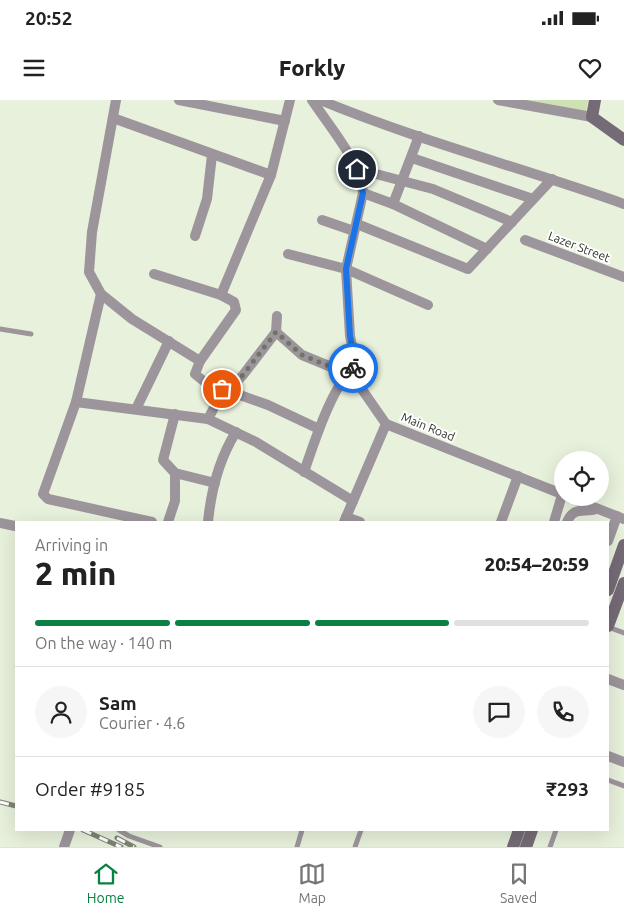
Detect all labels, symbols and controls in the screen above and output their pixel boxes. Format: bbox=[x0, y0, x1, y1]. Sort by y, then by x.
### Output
text: 20:52 bbox=[25, 7, 73, 29]
icon: menu bbox=[20, 54, 48, 82]
icon: heart bbox=[576, 54, 604, 82]
text: Forkly bbox=[279, 55, 345, 80]
pin bbox=[336, 148, 378, 190]
icon: home bbox=[343, 155, 371, 183]
street label: Lazer Street bbox=[546, 229, 612, 264]
courier bbox=[328, 343, 378, 393]
icon: bike bbox=[339, 354, 367, 382]
pin bbox=[201, 368, 243, 410]
icon: bag bbox=[208, 375, 236, 403]
street label: Main Road bbox=[399, 410, 457, 443]
map controls bbox=[554, 451, 609, 506]
button: locate bbox=[554, 451, 609, 506]
text: Arriving in bbox=[35, 536, 108, 554]
text: 20:54–20:59 bbox=[484, 553, 589, 575]
text: 2 min bbox=[35, 555, 116, 591]
text: On the way · 140 m bbox=[35, 634, 172, 652]
button: person bbox=[35, 686, 87, 738]
button: chat bbox=[473, 686, 525, 738]
button: phone bbox=[537, 686, 589, 738]
text: Sam bbox=[99, 692, 137, 714]
text: Courier · 4.6 bbox=[99, 714, 185, 732]
text: Order #9185 bbox=[35, 778, 145, 800]
text: ₹293 bbox=[546, 778, 589, 800]
tab: Home bbox=[87, 860, 125, 906]
tab: Map bbox=[298, 860, 326, 906]
tab: Saved bbox=[500, 860, 537, 906]

